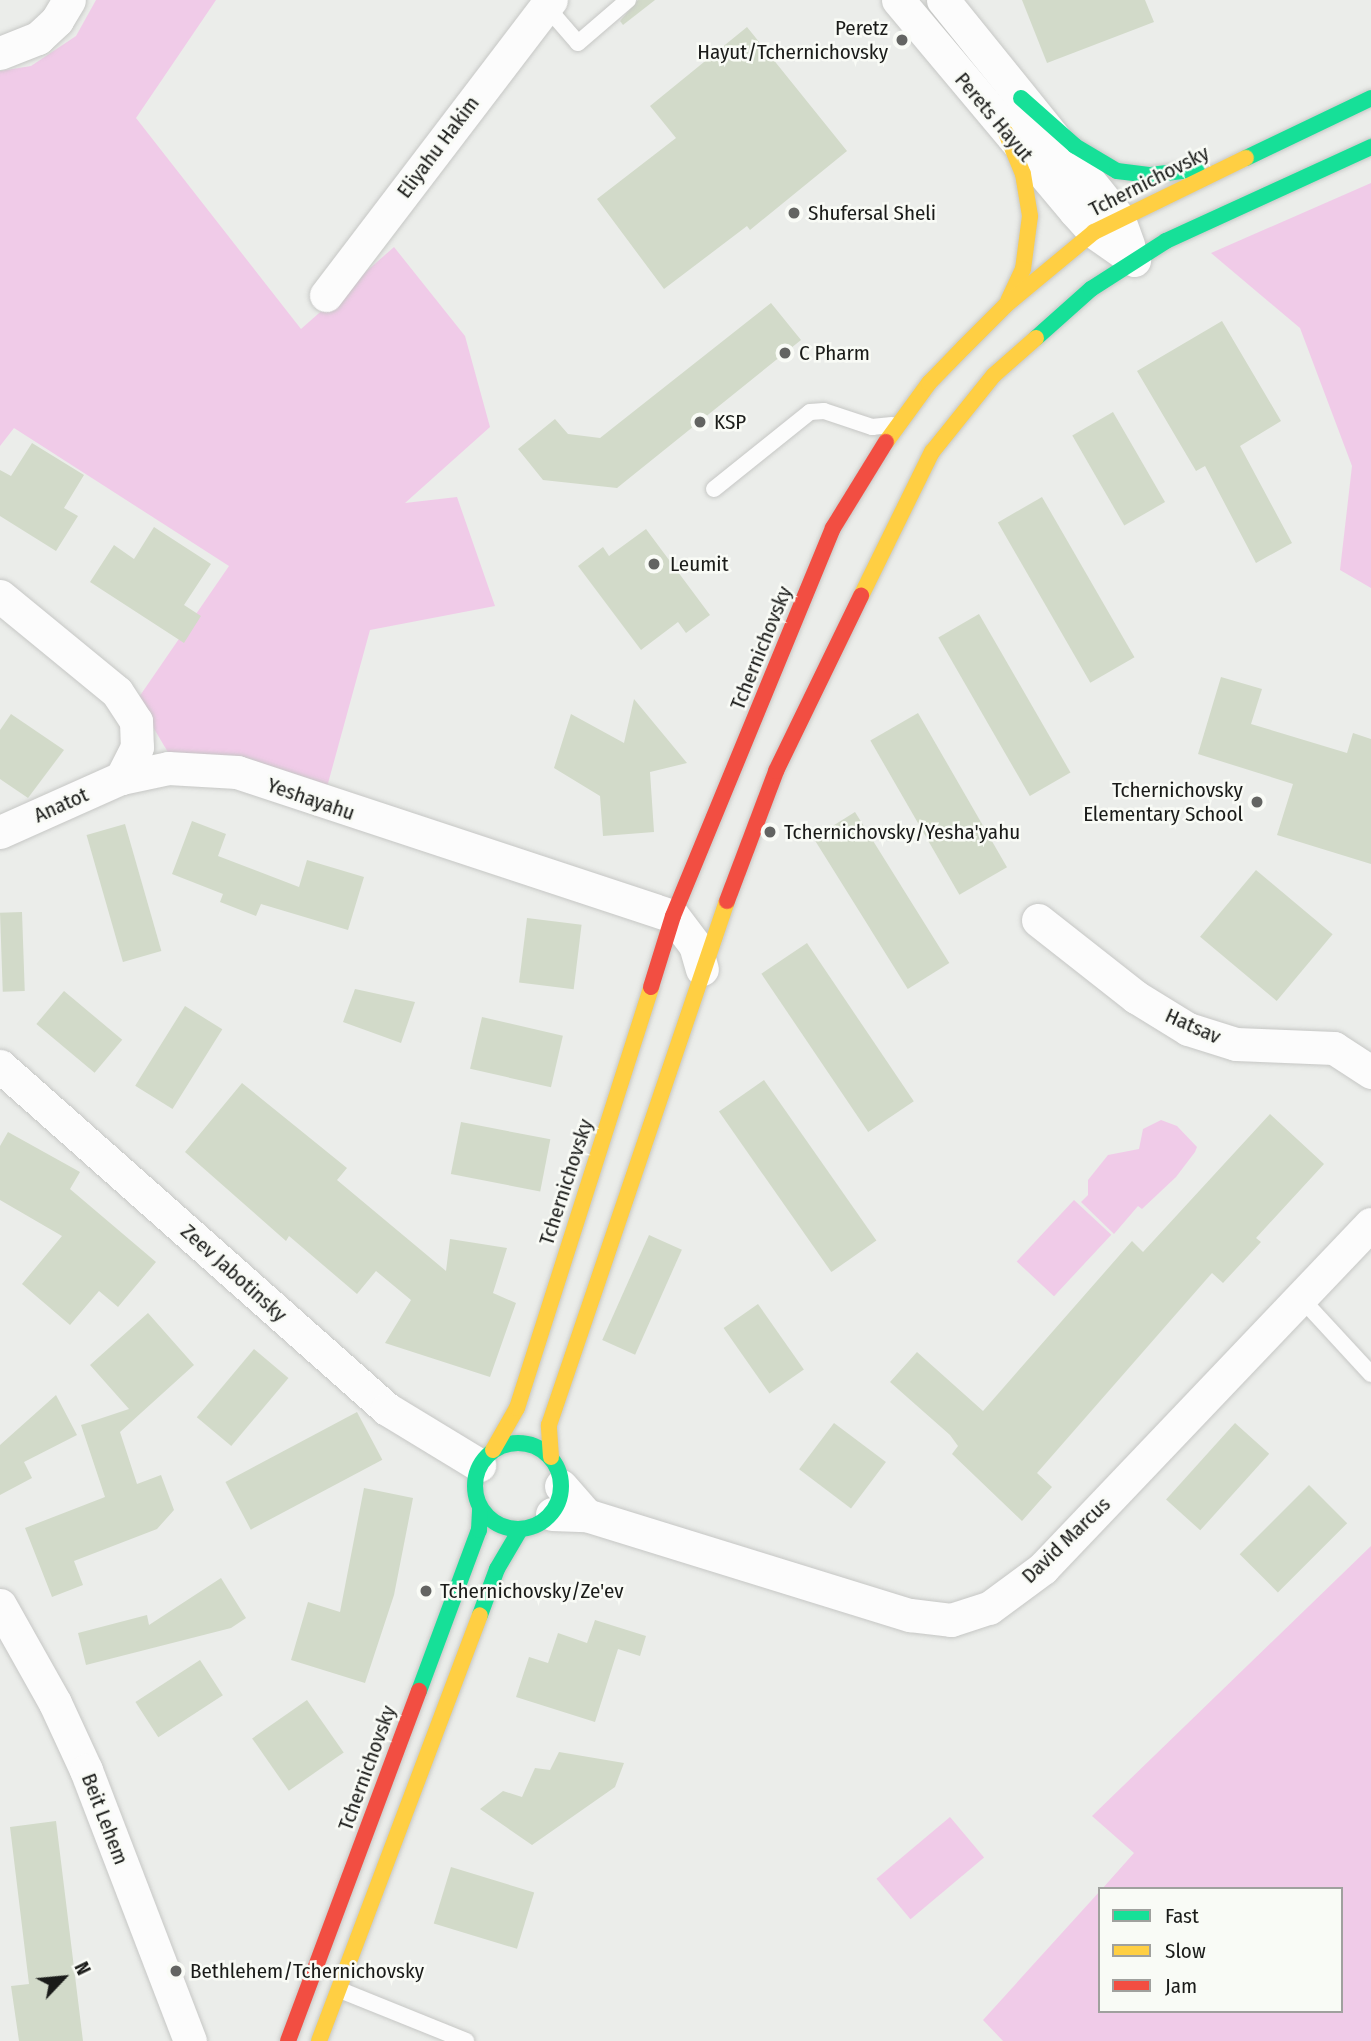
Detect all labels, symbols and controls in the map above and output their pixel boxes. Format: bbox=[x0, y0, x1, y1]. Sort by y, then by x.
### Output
place label: Peretz Hayut/Tchernichovsky bbox=[697, 15, 888, 65]
marker: Peretz Hayut/Tchernichovsky bbox=[894, 32, 910, 48]
street label: Perets Hayut bbox=[949, 67, 1039, 167]
street label: Eliyahu Hakim bbox=[391, 91, 485, 203]
street label: Tchernichovsky bbox=[1085, 140, 1213, 222]
place label: Shufersal Sheli bbox=[808, 200, 936, 226]
marker: Shufersal Sheli bbox=[786, 205, 802, 221]
place label: C Pharm bbox=[799, 340, 870, 366]
marker: C Pharm bbox=[777, 345, 793, 361]
place label: KSP bbox=[714, 409, 746, 435]
marker: KSP bbox=[692, 414, 708, 430]
place label: Leumit bbox=[670, 551, 729, 577]
marker: Leumit bbox=[644, 554, 664, 574]
street label: Tchernichovsky bbox=[725, 583, 797, 713]
street label: Yeshayahu bbox=[264, 772, 358, 826]
place label: Tchernichovsky Elementary School bbox=[1083, 777, 1243, 827]
street label: Anatot bbox=[30, 782, 92, 828]
marker: Tchernichovsky Elementary School bbox=[1249, 794, 1265, 810]
place label: Tchernichovsky/Yesha'yahu bbox=[784, 819, 1020, 845]
marker: Tchernichovsky/Yesha'yahu bbox=[762, 824, 778, 840]
street label: Hatsav bbox=[1161, 1003, 1225, 1049]
street label: Tchernichovsky bbox=[534, 1116, 598, 1248]
street label: Zeev Jabotinsky bbox=[176, 1219, 292, 1327]
street label: David Marcus bbox=[1016, 1492, 1116, 1588]
place label: Tchernichovsky/Ze'ev bbox=[440, 1578, 624, 1604]
marker: Tchernichovsky/Ze'ev bbox=[418, 1583, 434, 1599]
street label: Tchernichovsky bbox=[333, 1702, 401, 1834]
street label: Beit Lehem bbox=[76, 1770, 134, 1868]
legend bbox=[1098, 1887, 1343, 2013]
text: Fast bbox=[1165, 1903, 1199, 1929]
text: Slow bbox=[1165, 1938, 1206, 1964]
north arrow bbox=[28, 1943, 98, 2013]
text: N bbox=[69, 1958, 95, 1979]
place label: Bethlehem/Tchernichovsky bbox=[190, 1958, 424, 1984]
marker: Bethlehem/Tchernichovsky bbox=[168, 1963, 184, 1979]
text: Jam bbox=[1165, 1973, 1197, 1999]

